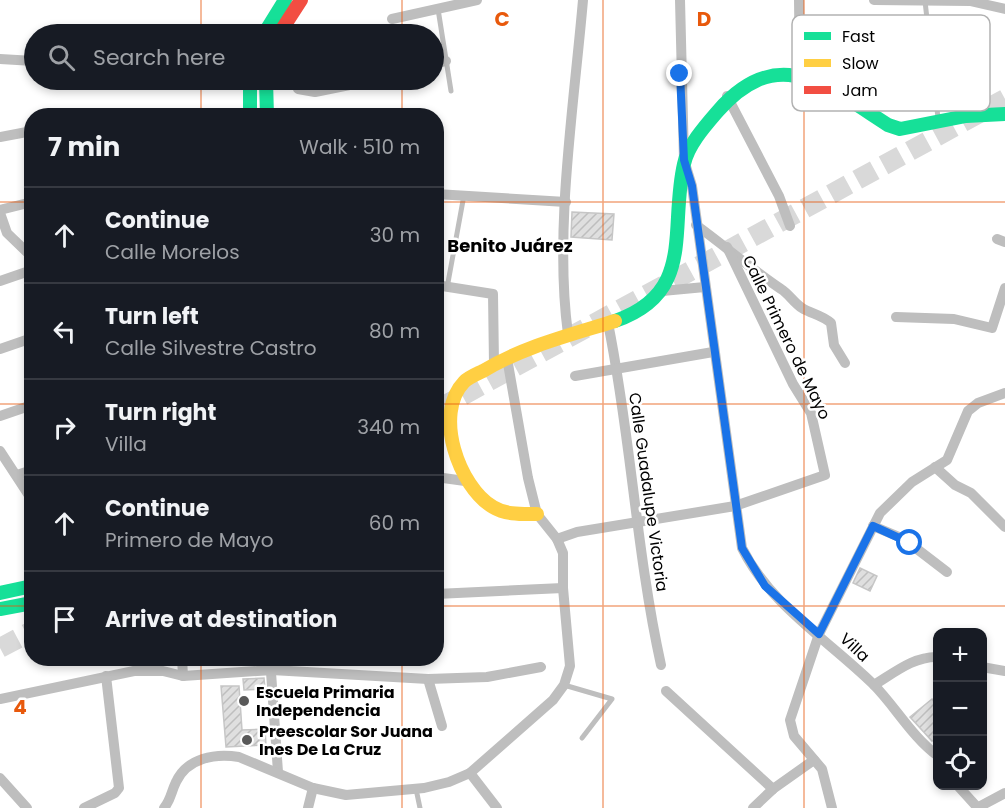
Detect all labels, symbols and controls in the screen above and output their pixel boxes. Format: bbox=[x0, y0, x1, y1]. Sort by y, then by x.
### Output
text: C bbox=[494, 5, 510, 33]
text: D bbox=[697, 5, 711, 33]
legend bbox=[792, 15, 990, 111]
search box bbox=[24, 24, 444, 90]
text: Fast bbox=[842, 25, 875, 48]
icon: search bbox=[45, 41, 78, 74]
text: Search here bbox=[93, 42, 226, 73]
text: Slow bbox=[842, 52, 879, 75]
route end bbox=[666, 60, 692, 86]
text: Jam bbox=[842, 79, 878, 102]
text: 7 min bbox=[48, 129, 120, 165]
text: Walk · 510 m bbox=[299, 133, 420, 161]
text: Continue bbox=[105, 205, 209, 236]
icon: ahead bbox=[48, 219, 81, 252]
text: 30 m bbox=[370, 221, 420, 249]
district label: Benito Juárez bbox=[447, 233, 573, 258]
text: Calle Morelos bbox=[105, 238, 240, 266]
street label: Calle Primero de Mayo bbox=[737, 251, 836, 423]
text: Turn left bbox=[105, 301, 199, 332]
icon: left bbox=[48, 315, 81, 348]
text: 80 m bbox=[369, 317, 420, 345]
text: Calle Silvestre Castro bbox=[105, 334, 317, 362]
street label: Calle Guadalupe Victoria bbox=[623, 391, 674, 593]
text: Turn right bbox=[105, 397, 216, 428]
icon: right bbox=[48, 411, 81, 444]
text: 340 m bbox=[357, 413, 420, 441]
text: Villa bbox=[105, 430, 147, 458]
text: Continue bbox=[105, 493, 209, 524]
icon: ahead bbox=[48, 507, 81, 540]
text: 60 m bbox=[369, 509, 420, 537]
text: Primero de Mayo bbox=[105, 526, 274, 554]
route start bbox=[896, 529, 922, 555]
icon: arrive bbox=[48, 603, 81, 636]
text: Arrive at destination bbox=[105, 604, 337, 635]
street label: Villa bbox=[835, 628, 875, 667]
map controls bbox=[933, 628, 987, 790]
button: + bbox=[933, 628, 987, 682]
place label: Escuela Primaria Independencia bbox=[256, 681, 395, 722]
button: − bbox=[933, 682, 987, 736]
text: 4 bbox=[13, 693, 27, 721]
marker: Escuela Primaria Independencia bbox=[237, 694, 251, 708]
place label: Preescolar Sor Juana Ines De La Cruz bbox=[259, 720, 433, 761]
marker: Preescolar Sor Juana Ines De La Cruz bbox=[240, 733, 254, 747]
button: locate bbox=[933, 736, 987, 790]

